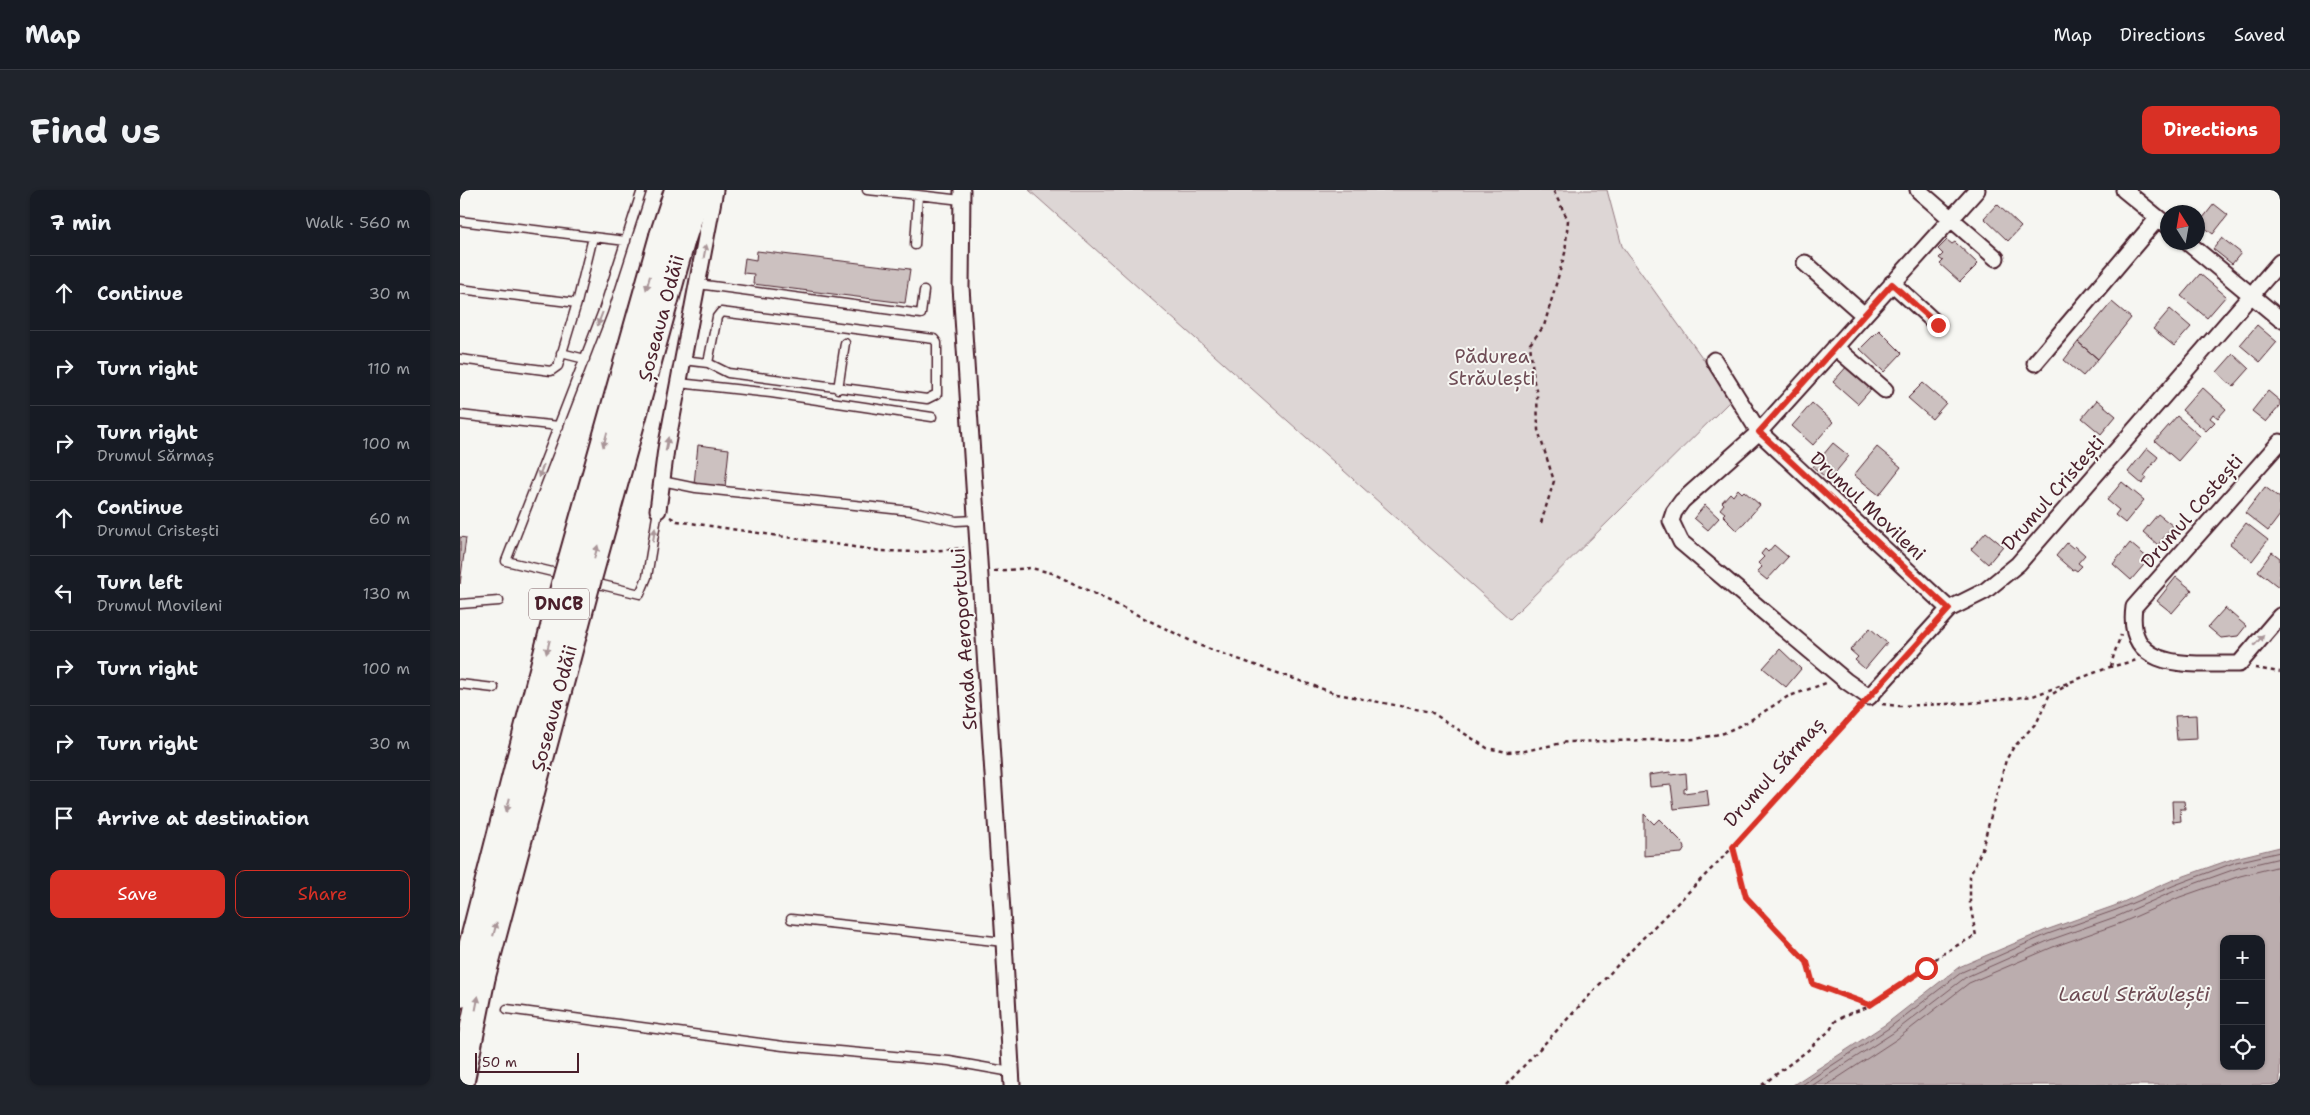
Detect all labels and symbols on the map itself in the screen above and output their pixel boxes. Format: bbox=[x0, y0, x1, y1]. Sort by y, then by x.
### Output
north arrow bbox=[2160, 205, 2205, 250]
one-way arrow bbox=[701, 242, 709, 258]
street label: Șoseaua Odăii bbox=[632, 252, 691, 384]
one-way arrow bbox=[644, 276, 652, 291]
one-way arrow bbox=[596, 312, 603, 327]
route end bbox=[1927, 314, 1950, 337]
park label: Pădurea Străulești bbox=[1448, 344, 1536, 392]
street label: Drumul Cristești bbox=[1996, 430, 2111, 557]
one-way arrow bbox=[600, 432, 608, 447]
one-way arrow bbox=[663, 436, 671, 452]
street label: Drumul Movileni bbox=[1805, 446, 1931, 566]
street label: Drumul Costești bbox=[2136, 449, 2249, 574]
one-way arrow bbox=[536, 464, 544, 478]
one-way arrow bbox=[650, 527, 658, 543]
one-way arrow bbox=[592, 545, 600, 560]
street label: Strada Aeroportului bbox=[945, 547, 983, 731]
road number: DNCB bbox=[529, 588, 589, 619]
one-way arrow bbox=[2254, 634, 2265, 647]
one-way arrow bbox=[544, 640, 552, 655]
street label: Șoseaua Odăii bbox=[525, 642, 584, 774]
street label: Drumul Sărmaș bbox=[1718, 712, 1831, 833]
one-way arrow bbox=[504, 797, 512, 812]
one-way arrow bbox=[492, 922, 500, 937]
route start bbox=[1915, 957, 1938, 980]
water label: Lacul Străulești bbox=[2058, 981, 2210, 1008]
one-way arrow bbox=[474, 994, 482, 1010]
scale bar bbox=[475, 1050, 579, 1073]

